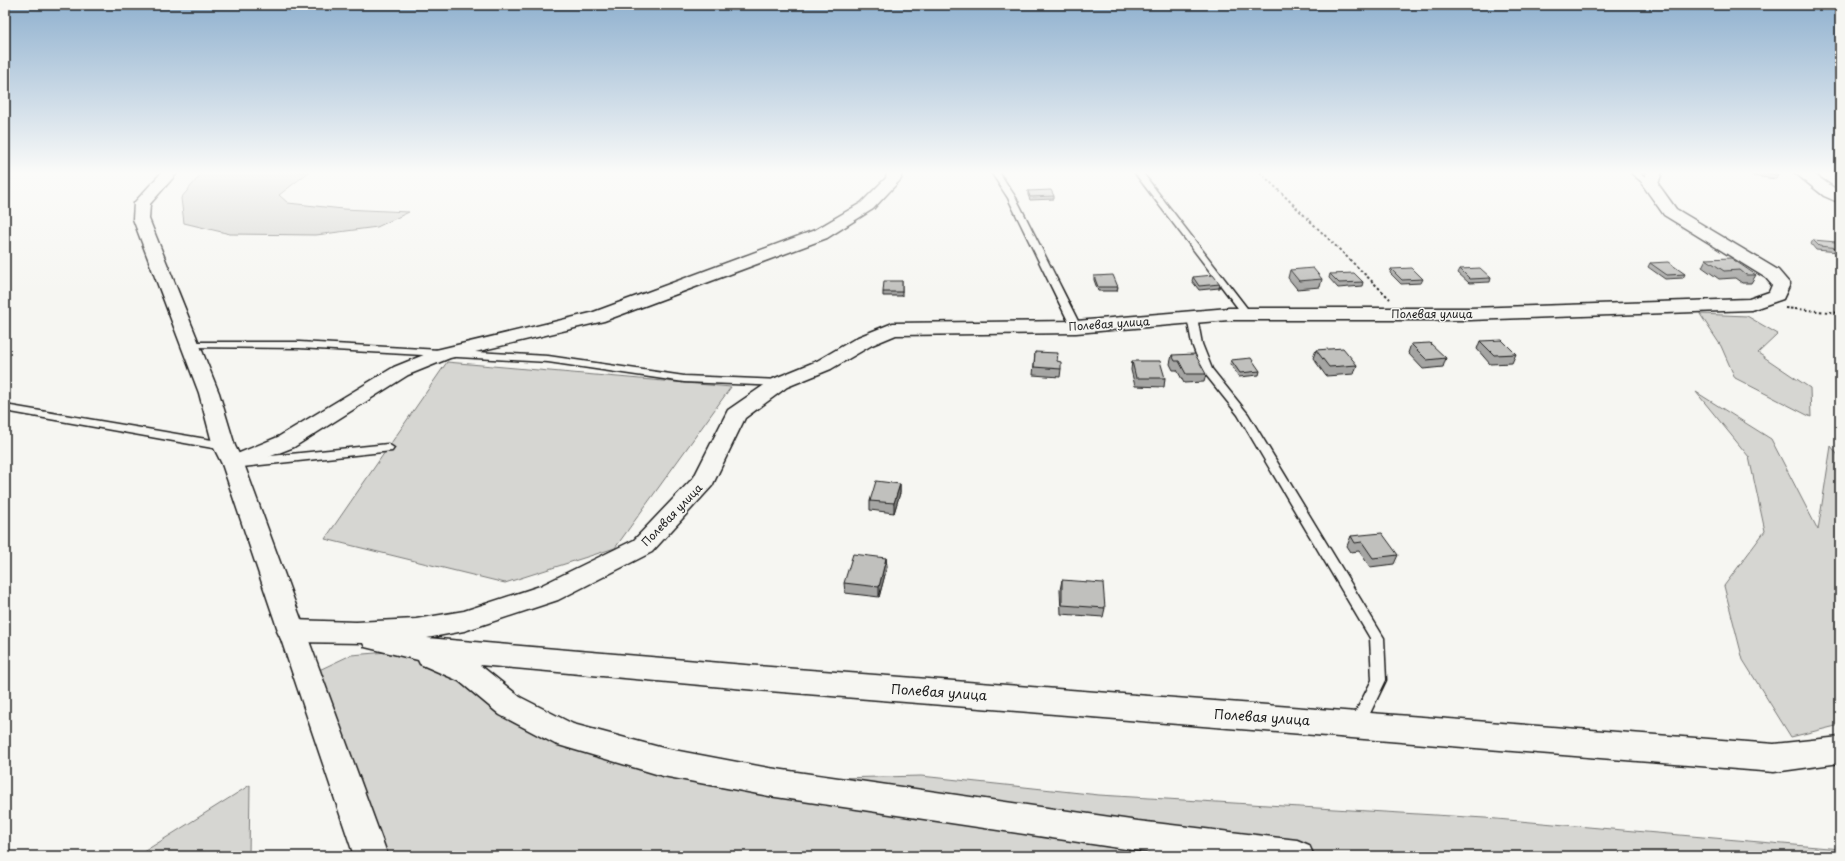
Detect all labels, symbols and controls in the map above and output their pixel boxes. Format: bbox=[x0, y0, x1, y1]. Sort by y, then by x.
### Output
street label: Полевая улица bbox=[1391, 305, 1473, 322]
street label: Полевая улица bbox=[1068, 312, 1150, 335]
street label: Полевая улица bbox=[637, 479, 706, 550]
street label: Полевая улица bbox=[890, 679, 989, 704]
street label: Полевая улица bbox=[1213, 704, 1312, 729]

